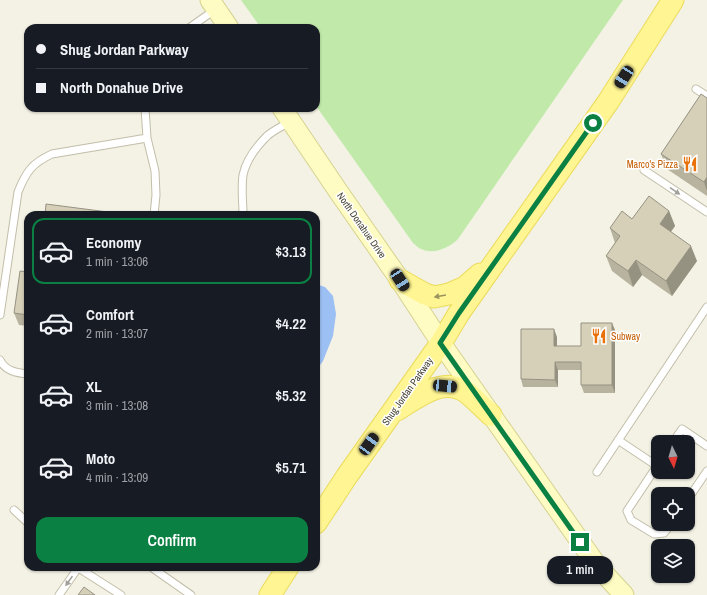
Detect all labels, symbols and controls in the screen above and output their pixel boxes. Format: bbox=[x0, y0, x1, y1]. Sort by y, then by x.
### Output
text: Shug Jordan Parkway bbox=[60, 39, 189, 60]
car bbox=[612, 64, 636, 90]
text: North Donahue Drive bbox=[60, 77, 183, 98]
route start bbox=[584, 114, 602, 132]
restaurant icon: Marco's Pizza bbox=[681, 155, 699, 173]
place label: Marco's Pizza bbox=[627, 158, 678, 171]
one-way arrow bbox=[670, 187, 681, 195]
street label: North Donahue Drive bbox=[334, 190, 389, 261]
text: Economy bbox=[86, 232, 141, 253]
icon: car bbox=[38, 233, 74, 269]
text: $3.13 bbox=[275, 241, 306, 262]
text: 1 min · 13:06 bbox=[86, 253, 148, 270]
car bbox=[388, 267, 412, 293]
one-way arrow bbox=[434, 293, 447, 299]
text: Comfort bbox=[86, 304, 134, 325]
icon: car bbox=[38, 305, 74, 341]
text: $4.22 bbox=[275, 313, 306, 334]
text: 2 min · 13:07 bbox=[86, 325, 148, 342]
restaurant icon: Subway bbox=[590, 327, 608, 345]
place label: Subway bbox=[611, 330, 641, 343]
street label: Shug Jordan Parkway bbox=[379, 354, 436, 428]
text: XL bbox=[86, 376, 102, 397]
icon: car bbox=[38, 377, 74, 413]
car bbox=[433, 379, 457, 393]
text: $5.32 bbox=[275, 385, 306, 406]
text: 3 min · 13:08 bbox=[86, 397, 148, 414]
car bbox=[357, 431, 381, 457]
north arrow bbox=[651, 435, 695, 479]
map controls bbox=[651, 435, 695, 583]
text: Moto bbox=[86, 448, 115, 469]
icon: car bbox=[38, 449, 74, 485]
text: $5.71 bbox=[275, 457, 306, 478]
text: 4 min · 13:09 bbox=[86, 469, 148, 486]
button: locate bbox=[651, 487, 695, 531]
button: Confirm bbox=[36, 517, 308, 563]
route end bbox=[571, 533, 589, 551]
button: layers bbox=[651, 539, 695, 583]
callout: 1 min bbox=[547, 556, 613, 584]
text: 1 min bbox=[566, 561, 594, 578]
one-way arrow bbox=[65, 576, 73, 587]

